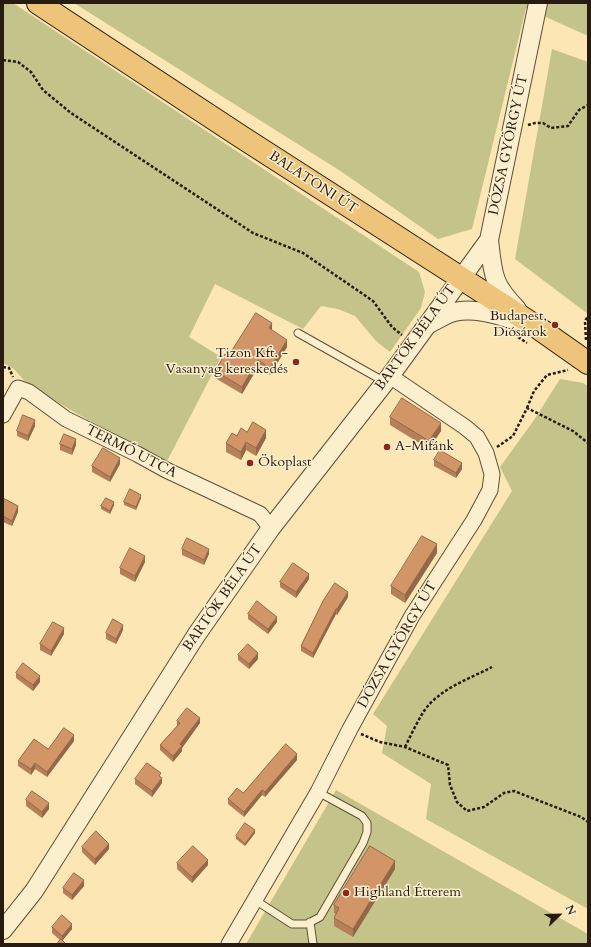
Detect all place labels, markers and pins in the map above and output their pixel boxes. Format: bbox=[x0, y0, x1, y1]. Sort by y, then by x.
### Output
place label: Budapest, Diósárok bbox=[490, 309, 547, 342]
marker: Budapest, Diósárok bbox=[550, 320, 560, 330]
place label: Tizon Kft. - Vasanyag kereskedés bbox=[166, 346, 288, 378]
marker: Tizon Kft. - Vasanyag kereskedés bbox=[291, 357, 301, 367]
place label: A-Mifánk bbox=[395, 439, 454, 455]
marker: A-Mifánk bbox=[382, 442, 392, 452]
place label: Ökoplast bbox=[258, 455, 311, 471]
marker: Ökoplast bbox=[245, 458, 255, 468]
place label: Highland Étterem bbox=[354, 885, 461, 901]
marker: Highland Étterem bbox=[341, 888, 351, 898]

